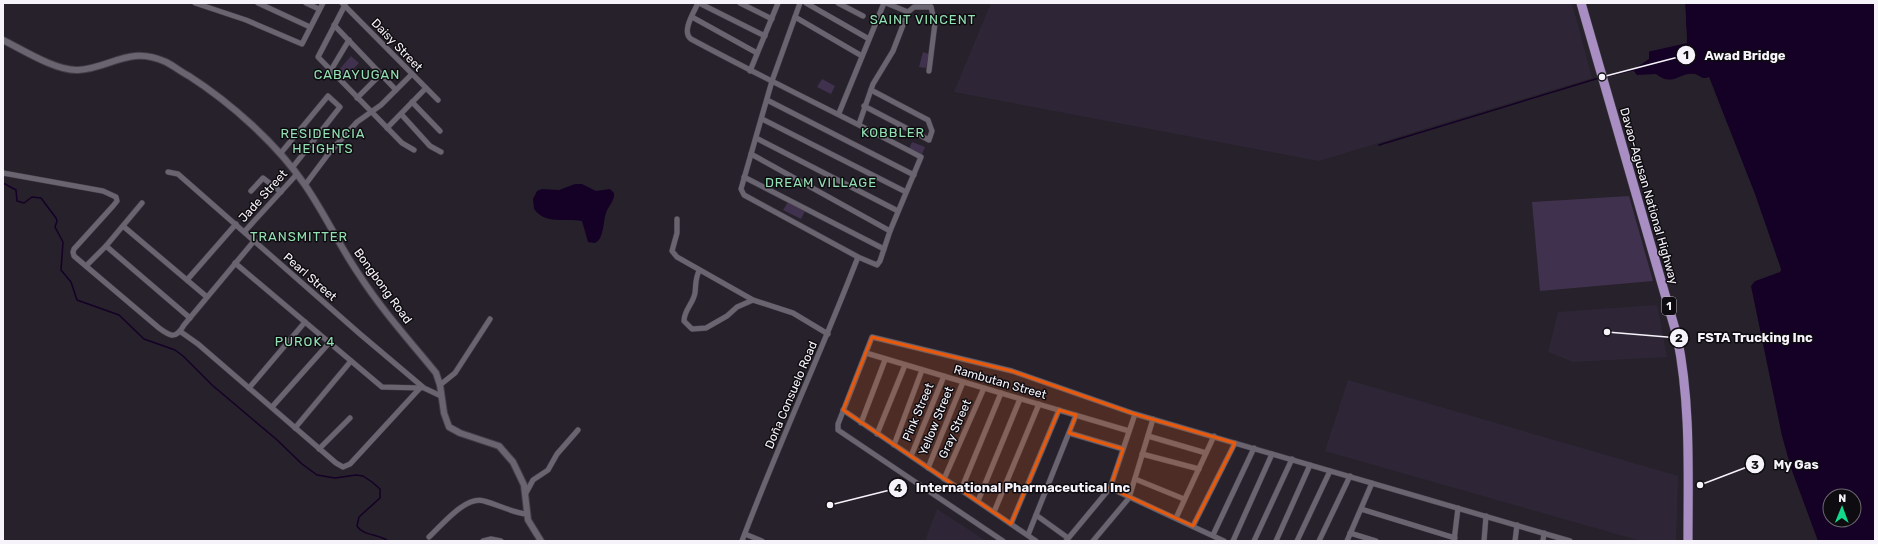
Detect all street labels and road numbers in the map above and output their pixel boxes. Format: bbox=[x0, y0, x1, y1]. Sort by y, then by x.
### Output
street label: Daisy Street bbox=[368, 16, 426, 74]
street label: Davao-Agusan National Highway bbox=[1617, 106, 1681, 286]
street label: Jade Street bbox=[236, 167, 290, 225]
street label: Bongbong Road bbox=[351, 246, 415, 326]
street label: Pearl Street bbox=[280, 250, 340, 304]
road number: 1 bbox=[1662, 297, 1676, 315]
street label: Doña Consuelo Road bbox=[762, 339, 820, 451]
street label: Rambutan Street bbox=[952, 362, 1048, 402]
street label: Pink Street bbox=[900, 381, 937, 443]
street label: Yellow Street bbox=[916, 384, 956, 457]
street label: Gray Street bbox=[936, 397, 974, 461]

